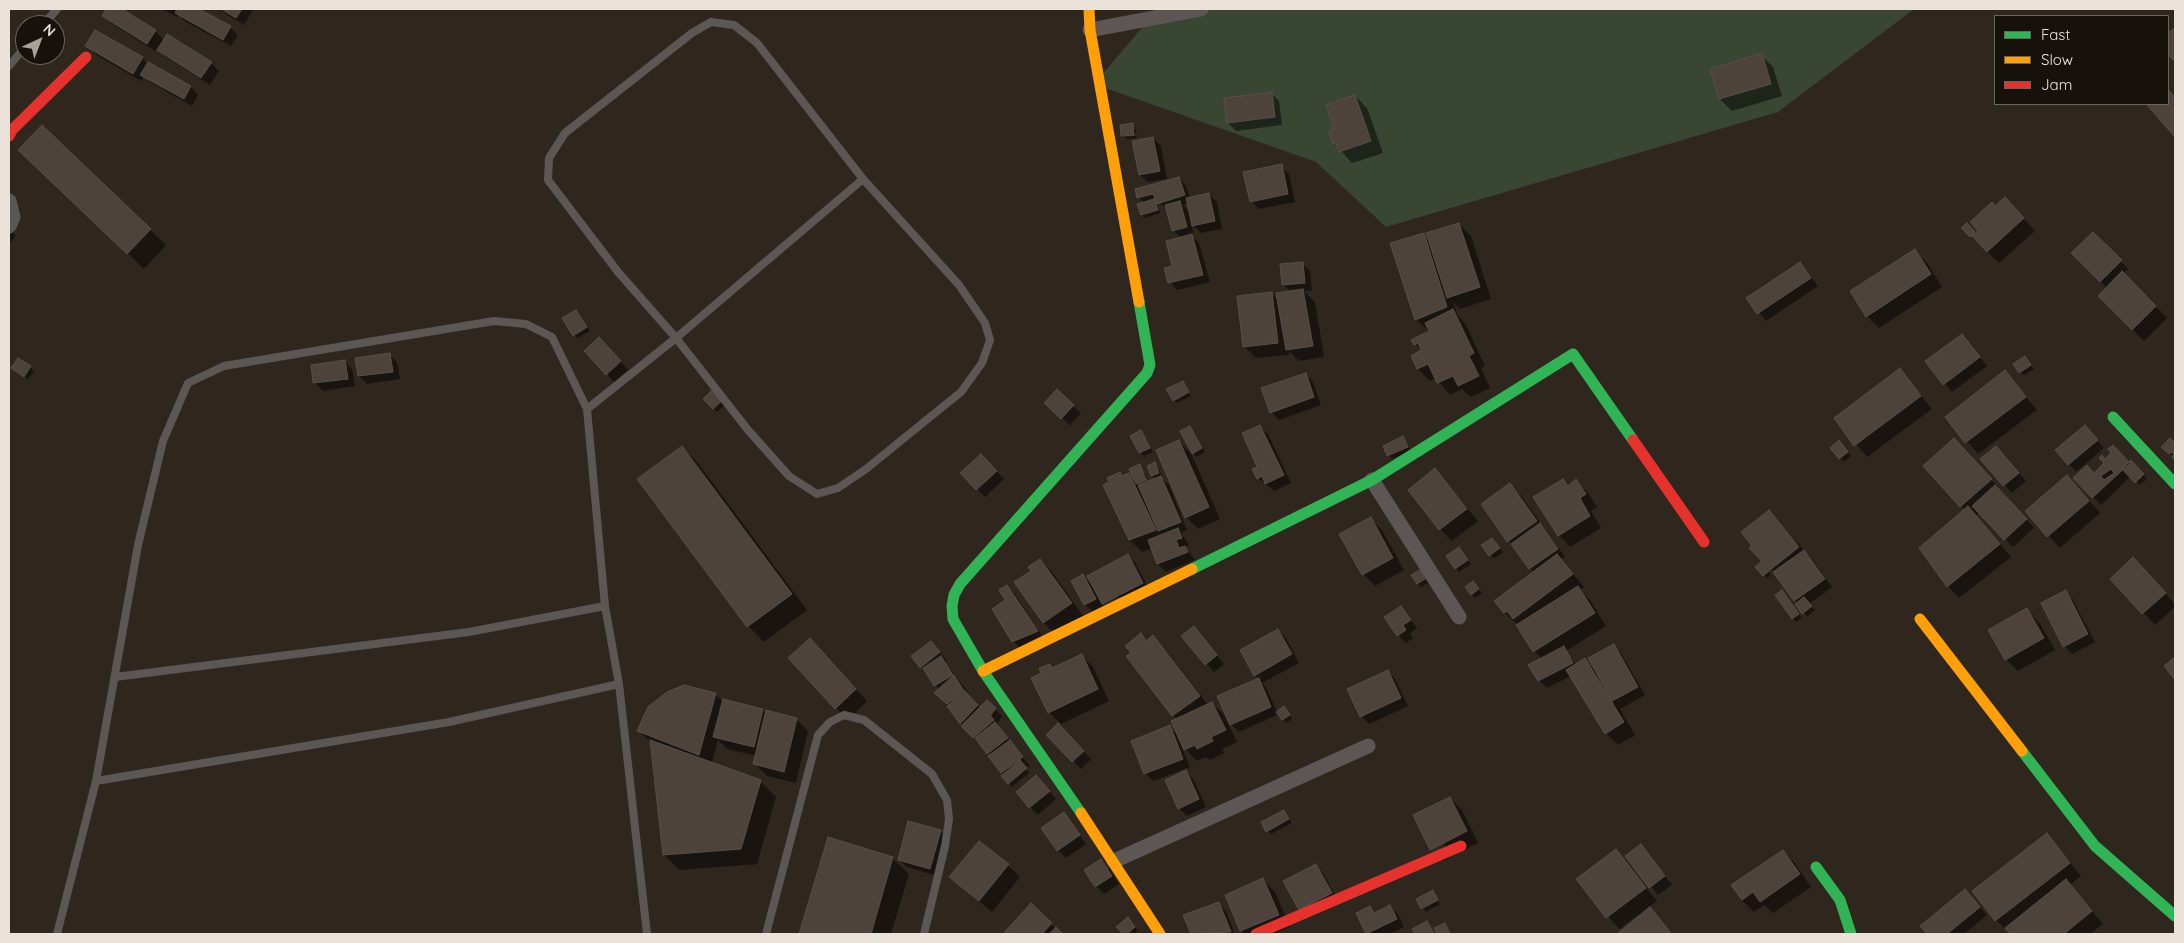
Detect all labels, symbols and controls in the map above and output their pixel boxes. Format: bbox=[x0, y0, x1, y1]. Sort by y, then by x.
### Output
north arrow bbox=[15, 15, 65, 65]
legend bbox=[1994, 15, 2169, 105]
text: N bbox=[40, 20, 59, 40]
text: Fast bbox=[2041, 25, 2070, 44]
text: Slow bbox=[2041, 50, 2073, 69]
text: Jam bbox=[2041, 75, 2072, 94]

